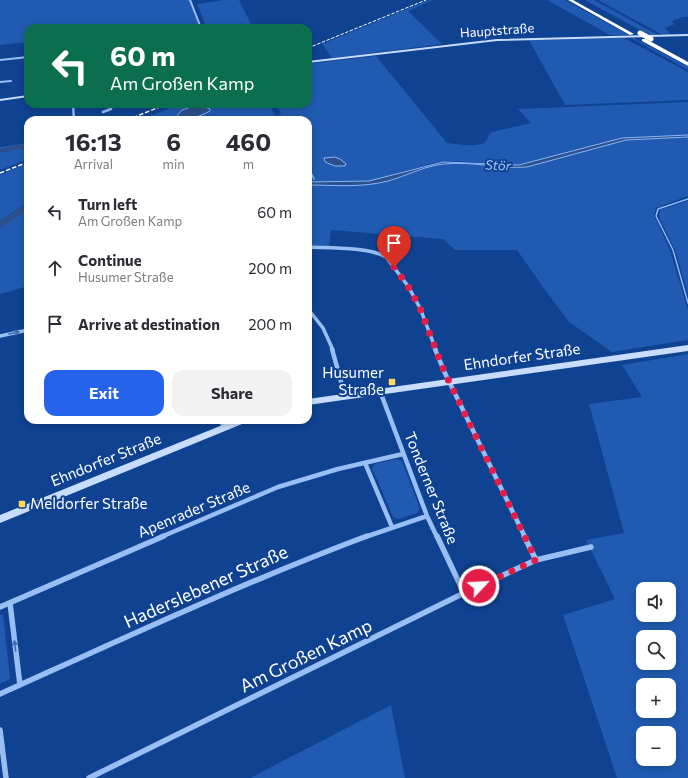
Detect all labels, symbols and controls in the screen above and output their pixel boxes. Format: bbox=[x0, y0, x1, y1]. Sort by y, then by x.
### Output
street label: Hauptstraße bbox=[459, 19, 535, 41]
text: 60 m bbox=[110, 38, 176, 72]
icon: left bbox=[44, 40, 96, 92]
text: Am Großen Kamp bbox=[110, 72, 254, 94]
text: 16:13 bbox=[65, 127, 122, 156]
text: 6 bbox=[166, 127, 181, 156]
text: 460 bbox=[226, 127, 271, 156]
text: Arrival bbox=[74, 156, 113, 172]
text: min bbox=[163, 156, 185, 172]
text: m bbox=[243, 156, 254, 172]
water label: Stör bbox=[485, 157, 512, 173]
text: Turn left bbox=[78, 195, 137, 213]
icon: left bbox=[44, 201, 66, 223]
text: 60 m bbox=[257, 203, 292, 221]
text: Am Großen Kamp bbox=[78, 213, 182, 229]
pin bbox=[377, 226, 411, 267]
icon: arrive bbox=[383, 232, 405, 254]
text: Continue bbox=[78, 251, 142, 269]
icon: ahead bbox=[44, 257, 66, 279]
text: 200 m bbox=[248, 259, 292, 277]
text: Husumer Straße bbox=[78, 269, 174, 285]
icon: arrive bbox=[44, 313, 66, 335]
text: Arrive at destination bbox=[78, 315, 220, 333]
text: 200 m bbox=[248, 315, 292, 333]
one-way arrow bbox=[8, 329, 20, 335]
street label: Ehndorfer Straße bbox=[462, 339, 581, 373]
place label: Husumer Straße bbox=[322, 363, 384, 398]
button: Exit bbox=[44, 370, 164, 416]
button: Share bbox=[172, 370, 292, 416]
marker: Husumer Straße bbox=[387, 377, 397, 387]
street label: Ehndorfer Straße bbox=[48, 429, 164, 489]
street label: Tonderner Straße bbox=[401, 429, 463, 546]
street label: Apenrader Straße bbox=[135, 477, 253, 541]
place label: Meldorfer Straße bbox=[30, 494, 148, 512]
marker: Meldorfer Straße bbox=[17, 499, 27, 509]
street label: Haderslebener Straße bbox=[120, 540, 291, 632]
position arrow bbox=[458, 565, 500, 607]
map controls bbox=[636, 582, 676, 766]
button: sound bbox=[636, 582, 676, 622]
street label: Am Großen Kamp bbox=[236, 614, 375, 697]
button: search bbox=[636, 630, 676, 670]
one-way arrow bbox=[12, 640, 18, 652]
button: + bbox=[636, 678, 676, 718]
button: − bbox=[636, 726, 676, 766]

